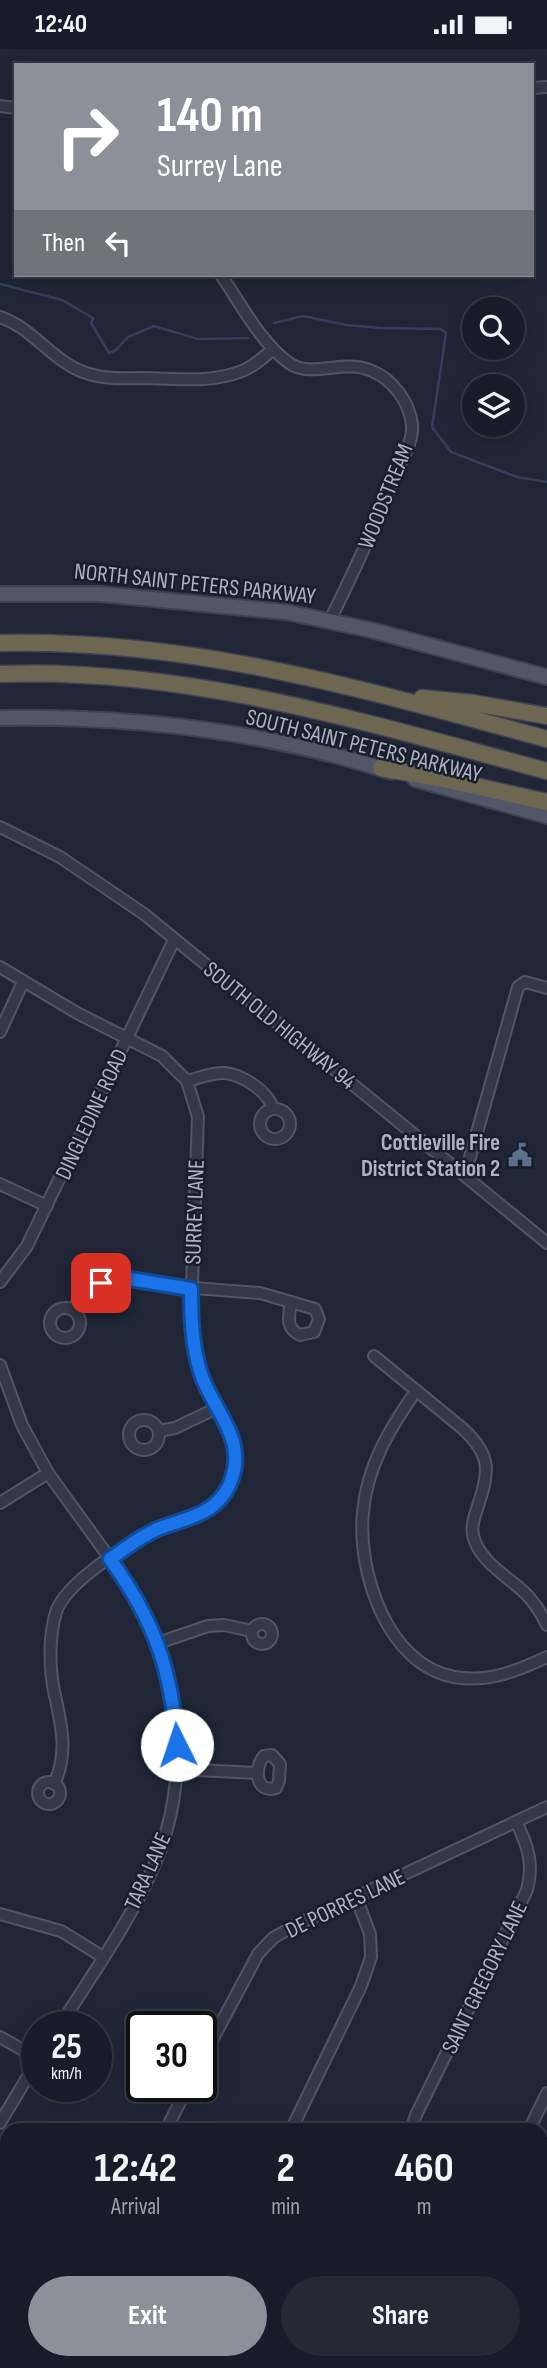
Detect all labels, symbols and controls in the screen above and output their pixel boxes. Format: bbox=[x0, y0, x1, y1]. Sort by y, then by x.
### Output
text: 12:40 bbox=[35, 9, 87, 40]
text: 140 m bbox=[157, 87, 263, 146]
icon: right bbox=[42, 91, 133, 182]
text: Surrey Lane bbox=[157, 147, 283, 186]
icon: left bbox=[99, 224, 137, 262]
text: Then bbox=[42, 228, 85, 259]
map controls bbox=[462, 297, 525, 437]
button: search bbox=[462, 297, 525, 360]
button: layers bbox=[462, 374, 525, 437]
street label: WOODSTREAM bbox=[352, 440, 420, 553]
street label: NORTH SAINT PETERS PARKWAY bbox=[73, 557, 317, 611]
street label: SOUTH SAINT PETERS PARKWAY bbox=[243, 703, 485, 789]
street label: SOUTH OLD HIGHWAY 94 bbox=[198, 956, 361, 1096]
street label: DINGLEDINE ROAD bbox=[49, 1045, 134, 1184]
place label: Cottleville Fire District Station 2 bbox=[361, 1129, 500, 1183]
public building icon: Cottleville Fire District Station 2 bbox=[506, 1141, 534, 1169]
street label: SURREY LANE bbox=[179, 1159, 211, 1265]
pin bbox=[71, 1253, 131, 1313]
icon: arrive bbox=[82, 1264, 120, 1302]
position arrow bbox=[140, 1708, 214, 1782]
street label: TARA LANE bbox=[118, 1828, 177, 1915]
street label: DE PORRES LANE bbox=[281, 1863, 410, 1945]
street label: SAINT GREGORY LANE bbox=[436, 1896, 534, 2058]
speed limit sign: 30 bbox=[126, 2011, 217, 2102]
text: 25 bbox=[51, 2026, 82, 2069]
text: km/h bbox=[51, 2063, 82, 2084]
text: 12:42 bbox=[94, 2143, 177, 2194]
text: 2 bbox=[276, 2143, 295, 2194]
text: 460 bbox=[394, 2143, 454, 2194]
text: Arrival bbox=[111, 2193, 160, 2221]
text: min bbox=[271, 2193, 300, 2221]
text: m bbox=[417, 2193, 431, 2221]
button: Exit bbox=[28, 2276, 267, 2356]
button: Share bbox=[281, 2276, 520, 2356]

